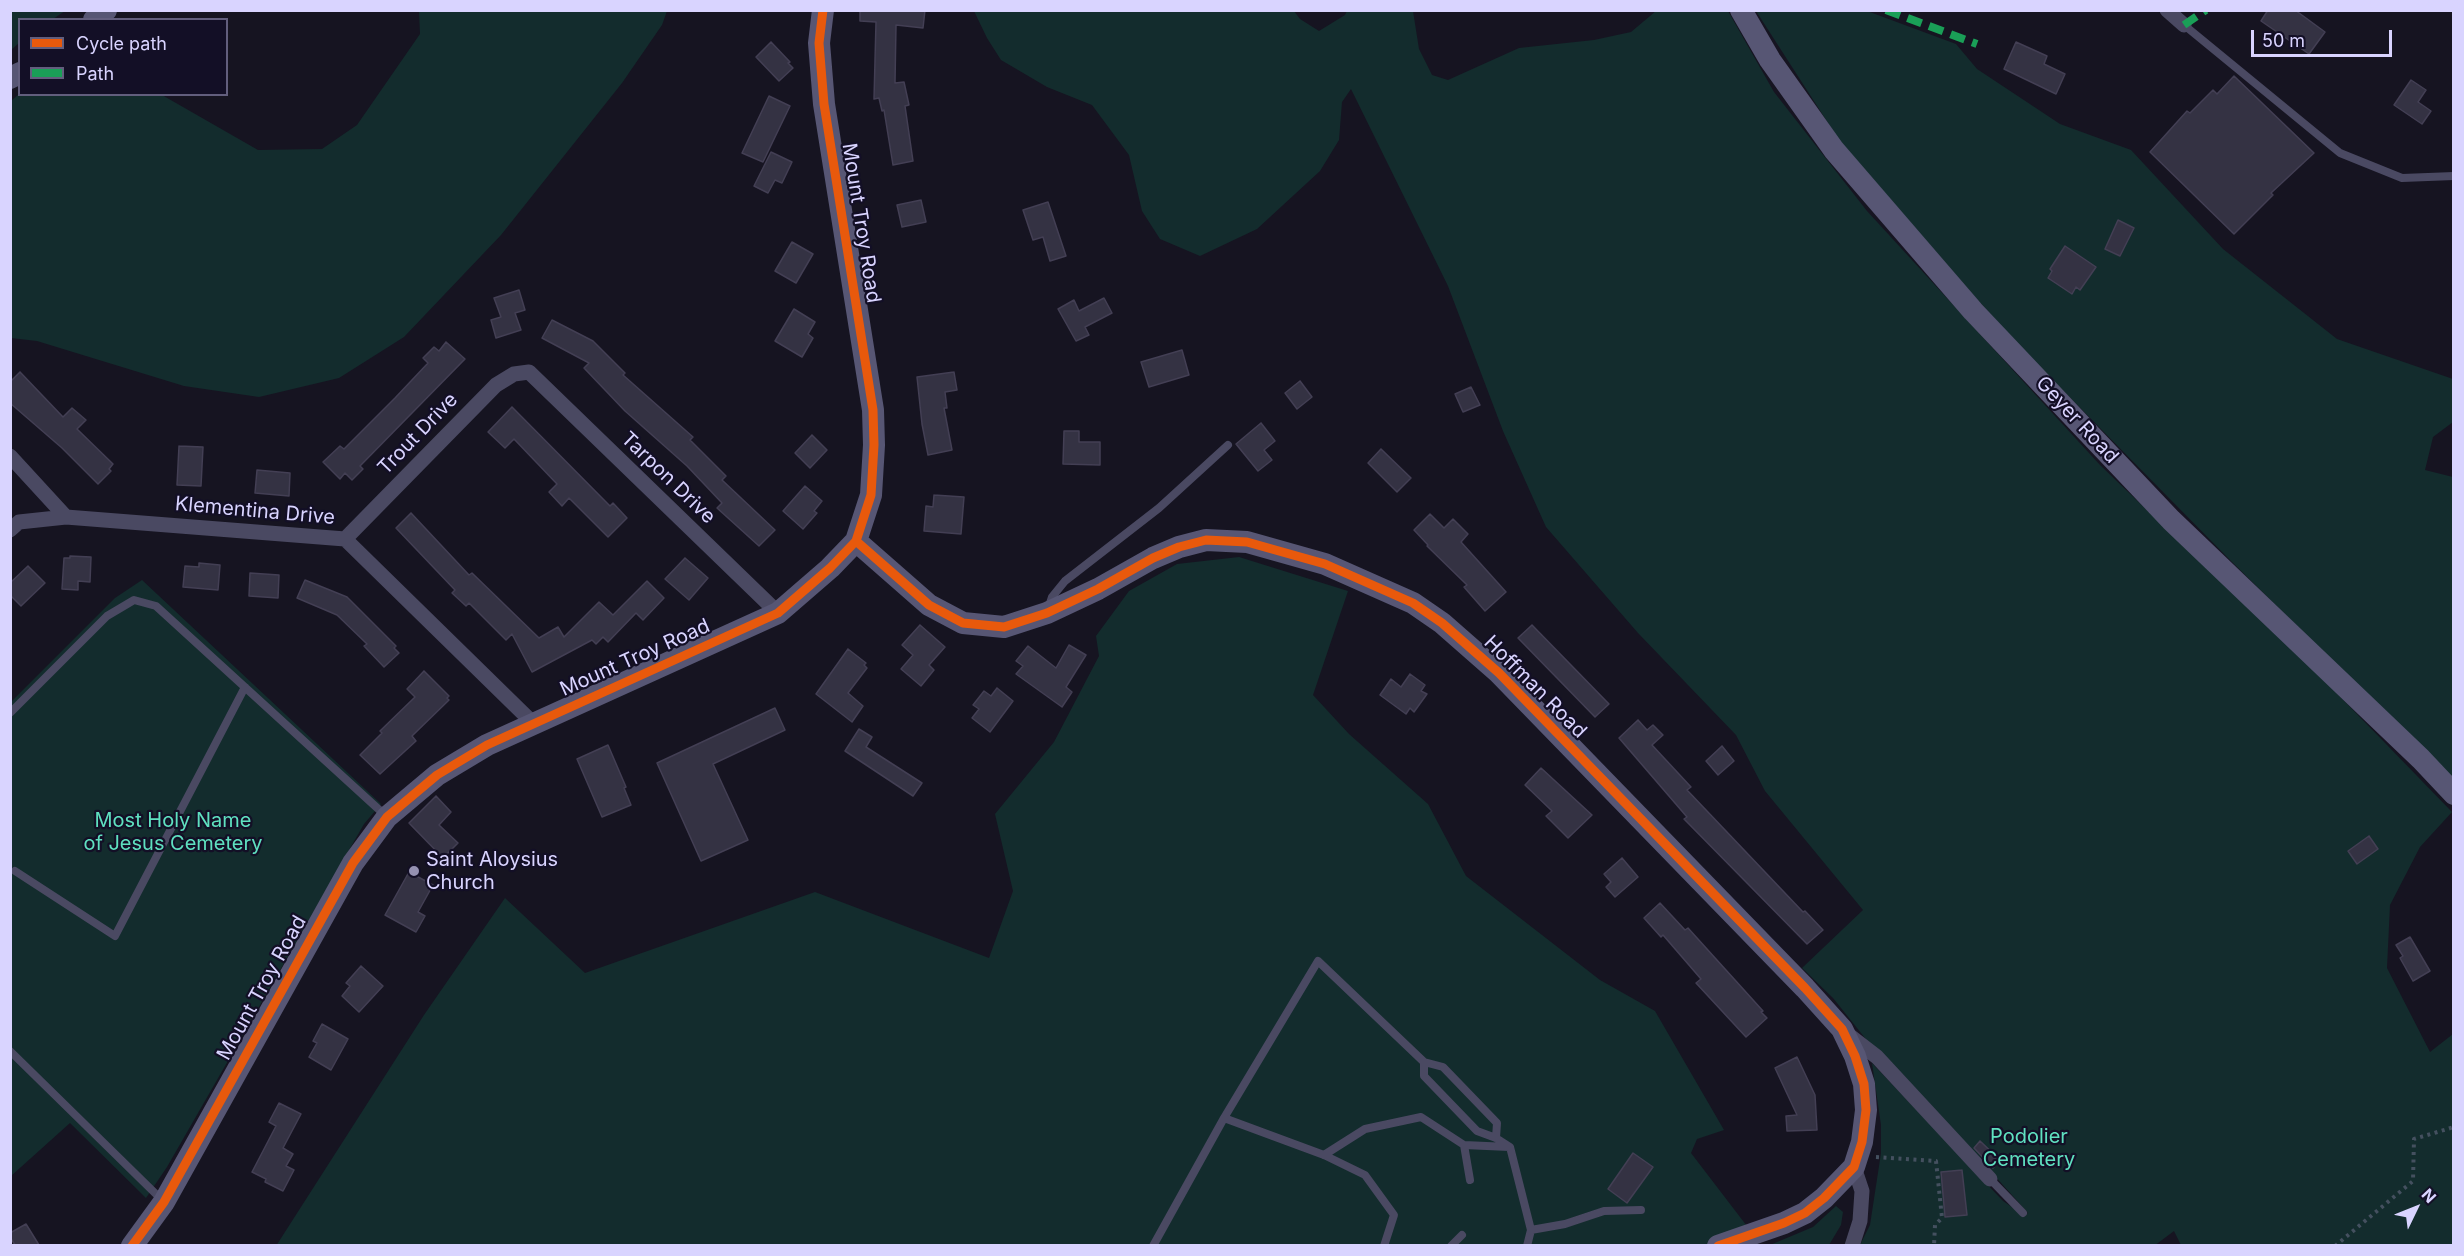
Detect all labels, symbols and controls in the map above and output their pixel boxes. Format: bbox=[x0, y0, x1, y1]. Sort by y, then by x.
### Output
legend bbox=[18, 18, 228, 96]
scale bar bbox=[2254, 18, 2395, 56]
text: 50 m bbox=[2262, 30, 2305, 51]
text: Cycle path bbox=[76, 33, 167, 54]
text: Path bbox=[76, 63, 114, 84]
street label: Mount Troy Road bbox=[837, 141, 885, 305]
street label: Geyer Road bbox=[2031, 372, 2123, 468]
street label: Trout Drive bbox=[373, 388, 463, 480]
street label: Tarpon Drive bbox=[616, 427, 720, 529]
street label: Klementina Drive bbox=[174, 492, 336, 530]
street label: Mount Troy Road bbox=[556, 614, 714, 702]
street label: Hoffman Road bbox=[1479, 631, 1591, 743]
park label: Most Holy Name of Jesus Cemetery bbox=[83, 809, 263, 856]
place label: Saint Aloysius Church bbox=[426, 848, 558, 895]
marker: Saint Aloysius Church bbox=[407, 864, 421, 878]
street label: Mount Troy Road bbox=[212, 912, 312, 1064]
park label: Podolier Cemetery bbox=[1983, 1125, 2075, 1172]
north arrow bbox=[2386, 1178, 2446, 1238]
text: N bbox=[2418, 1184, 2441, 1207]

